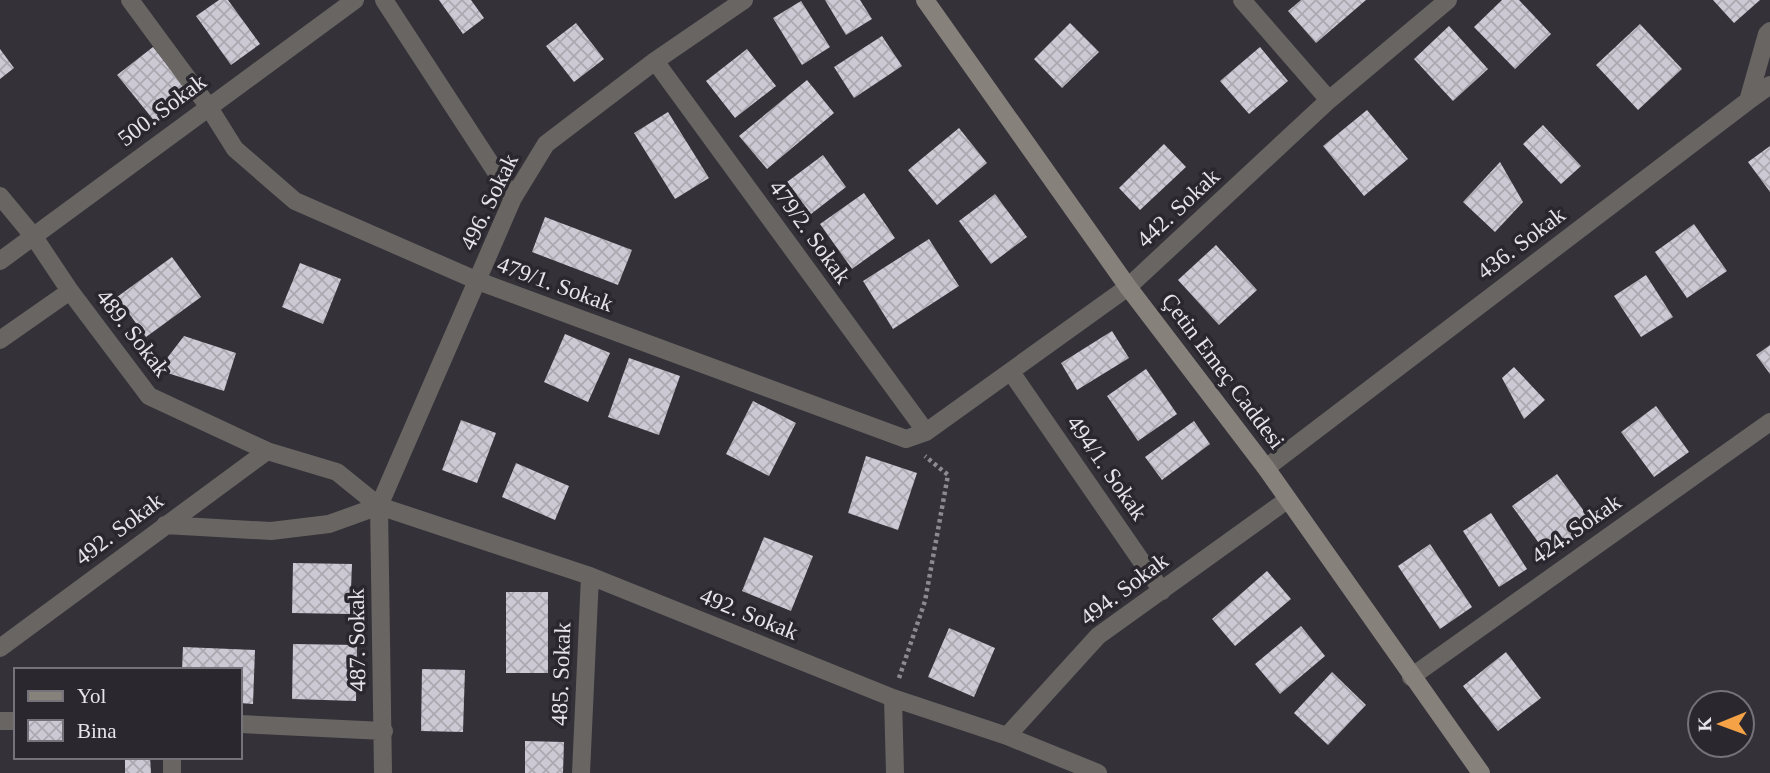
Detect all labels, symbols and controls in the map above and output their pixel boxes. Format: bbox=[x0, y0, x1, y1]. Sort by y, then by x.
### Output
street label: 500. Sokak bbox=[113, 69, 211, 151]
street label: 496. Sokak bbox=[455, 150, 523, 254]
street label: 442. Sokak bbox=[1132, 163, 1225, 252]
street label: 479/2. Sokak bbox=[764, 176, 856, 289]
street label: 436. Sokak bbox=[1472, 202, 1570, 284]
street label: 479/1. Sokak bbox=[494, 251, 617, 317]
street label: 489. Sokak bbox=[91, 285, 175, 382]
street label: Çetin Emeç Caddesi bbox=[1157, 288, 1289, 454]
street label: 494/1. Sokak bbox=[1062, 411, 1152, 525]
street label: 492. Sokak bbox=[70, 488, 168, 570]
street label: 424. Sokak bbox=[1526, 489, 1626, 569]
street label: 494. Sokak bbox=[1075, 548, 1173, 630]
street label: 492. Sokak bbox=[696, 583, 802, 645]
street label: 487. Sokak bbox=[344, 588, 370, 692]
street label: 485. Sokak bbox=[547, 621, 575, 726]
legend bbox=[14, 668, 242, 759]
text: Yol bbox=[77, 684, 107, 708]
north arrow bbox=[1686, 689, 1756, 759]
text: K bbox=[1694, 716, 1715, 732]
text: Bina bbox=[77, 719, 117, 743]

